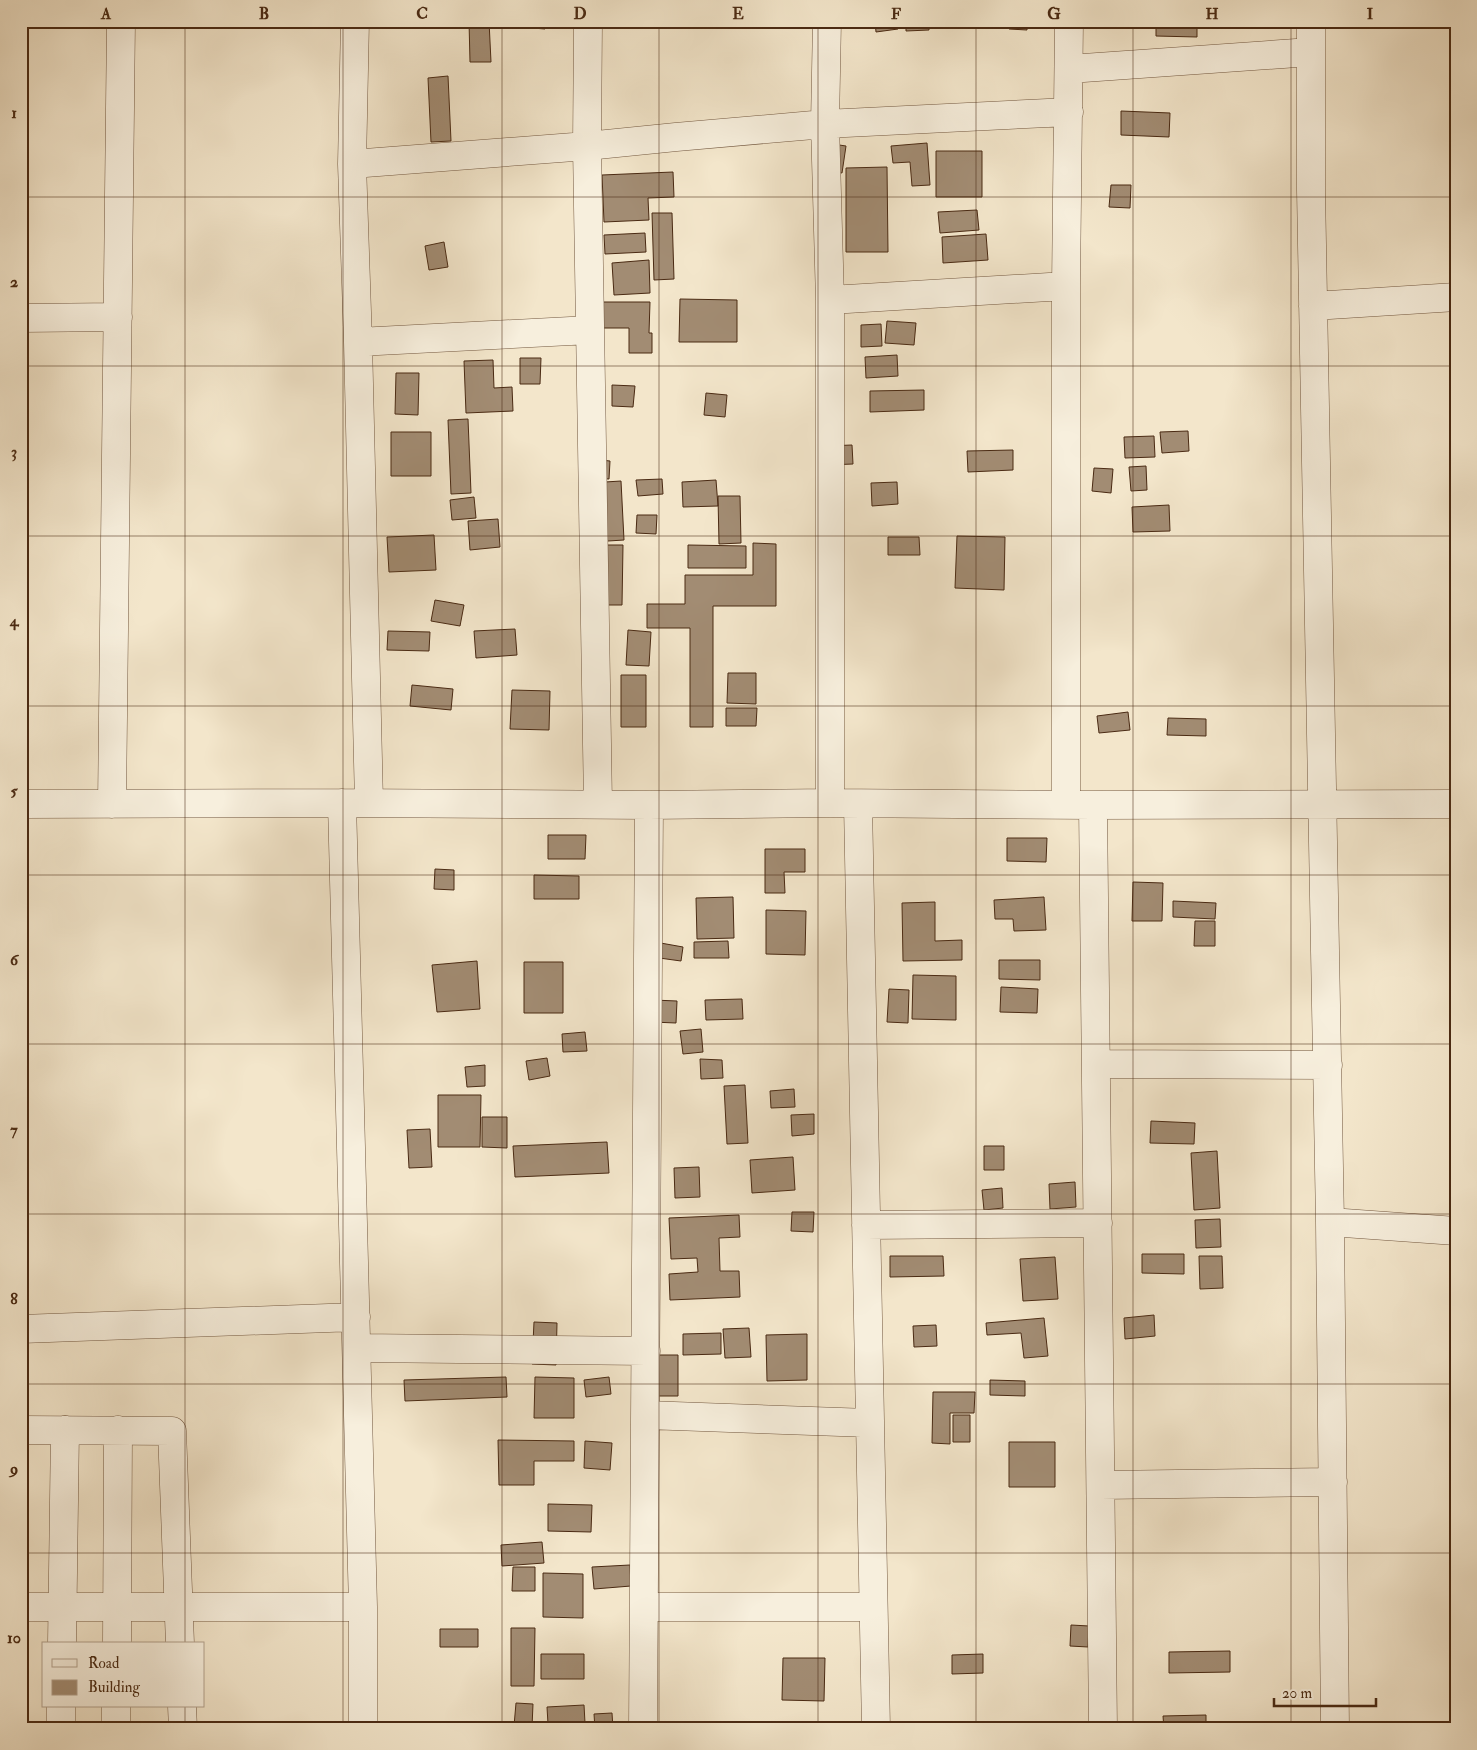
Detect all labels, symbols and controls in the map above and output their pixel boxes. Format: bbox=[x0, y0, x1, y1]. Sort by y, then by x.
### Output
text: A bbox=[100, 4, 112, 24]
text: B bbox=[259, 4, 269, 24]
text: C bbox=[416, 4, 428, 24]
text: D bbox=[573, 4, 587, 24]
text: E bbox=[732, 4, 744, 24]
text: F bbox=[891, 4, 901, 24]
text: G bbox=[1047, 4, 1061, 24]
text: H bbox=[1205, 4, 1219, 24]
text: I bbox=[1367, 4, 1374, 24]
text: 1 bbox=[11, 103, 17, 123]
text: 2 bbox=[10, 272, 18, 292]
text: 3 bbox=[11, 442, 17, 462]
text: 4 bbox=[9, 611, 20, 631]
text: 5 bbox=[10, 781, 18, 801]
text: 6 bbox=[10, 950, 20, 970]
text: 7 bbox=[10, 1120, 18, 1140]
text: 8 bbox=[10, 1289, 18, 1309]
text: 9 bbox=[8, 1459, 18, 1479]
text: 10 bbox=[7, 1628, 21, 1648]
legend bbox=[42, 1642, 205, 1708]
text: Road bbox=[88, 1654, 120, 1673]
scale bar bbox=[1274, 1675, 1377, 1707]
text: Building bbox=[88, 1678, 140, 1697]
text: 20 m bbox=[1282, 1684, 1312, 1703]

